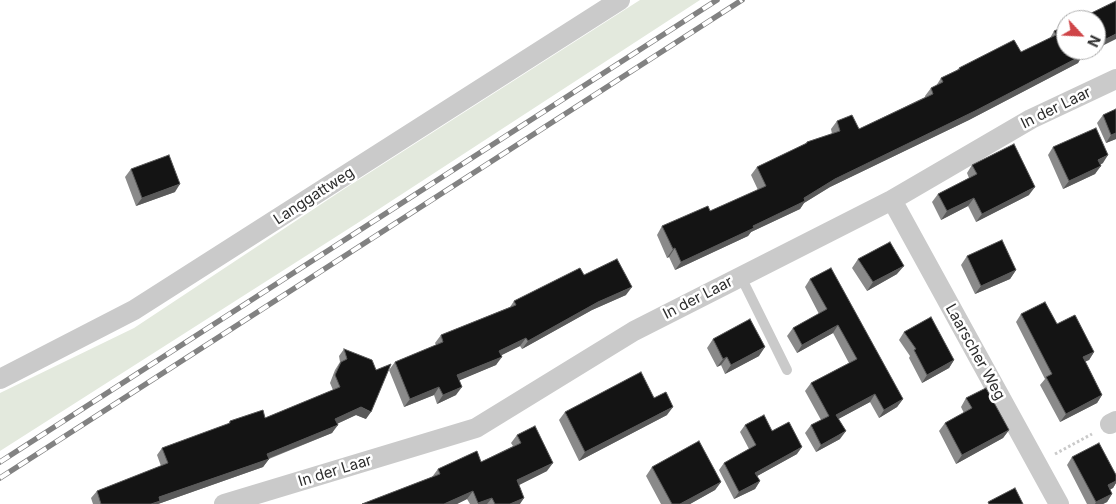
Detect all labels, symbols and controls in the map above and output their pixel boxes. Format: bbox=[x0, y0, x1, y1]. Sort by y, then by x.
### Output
north arrow bbox=[1056, 10, 1106, 60]
text: N bbox=[1084, 33, 1104, 50]
street label: In der Laar bbox=[1018, 83, 1094, 133]
street label: Langgattweg bbox=[270, 163, 358, 229]
street label: In der Laar bbox=[660, 273, 736, 323]
street label: Laarscher Weg bbox=[941, 301, 1009, 403]
street label: In der Laar bbox=[296, 451, 374, 491]

